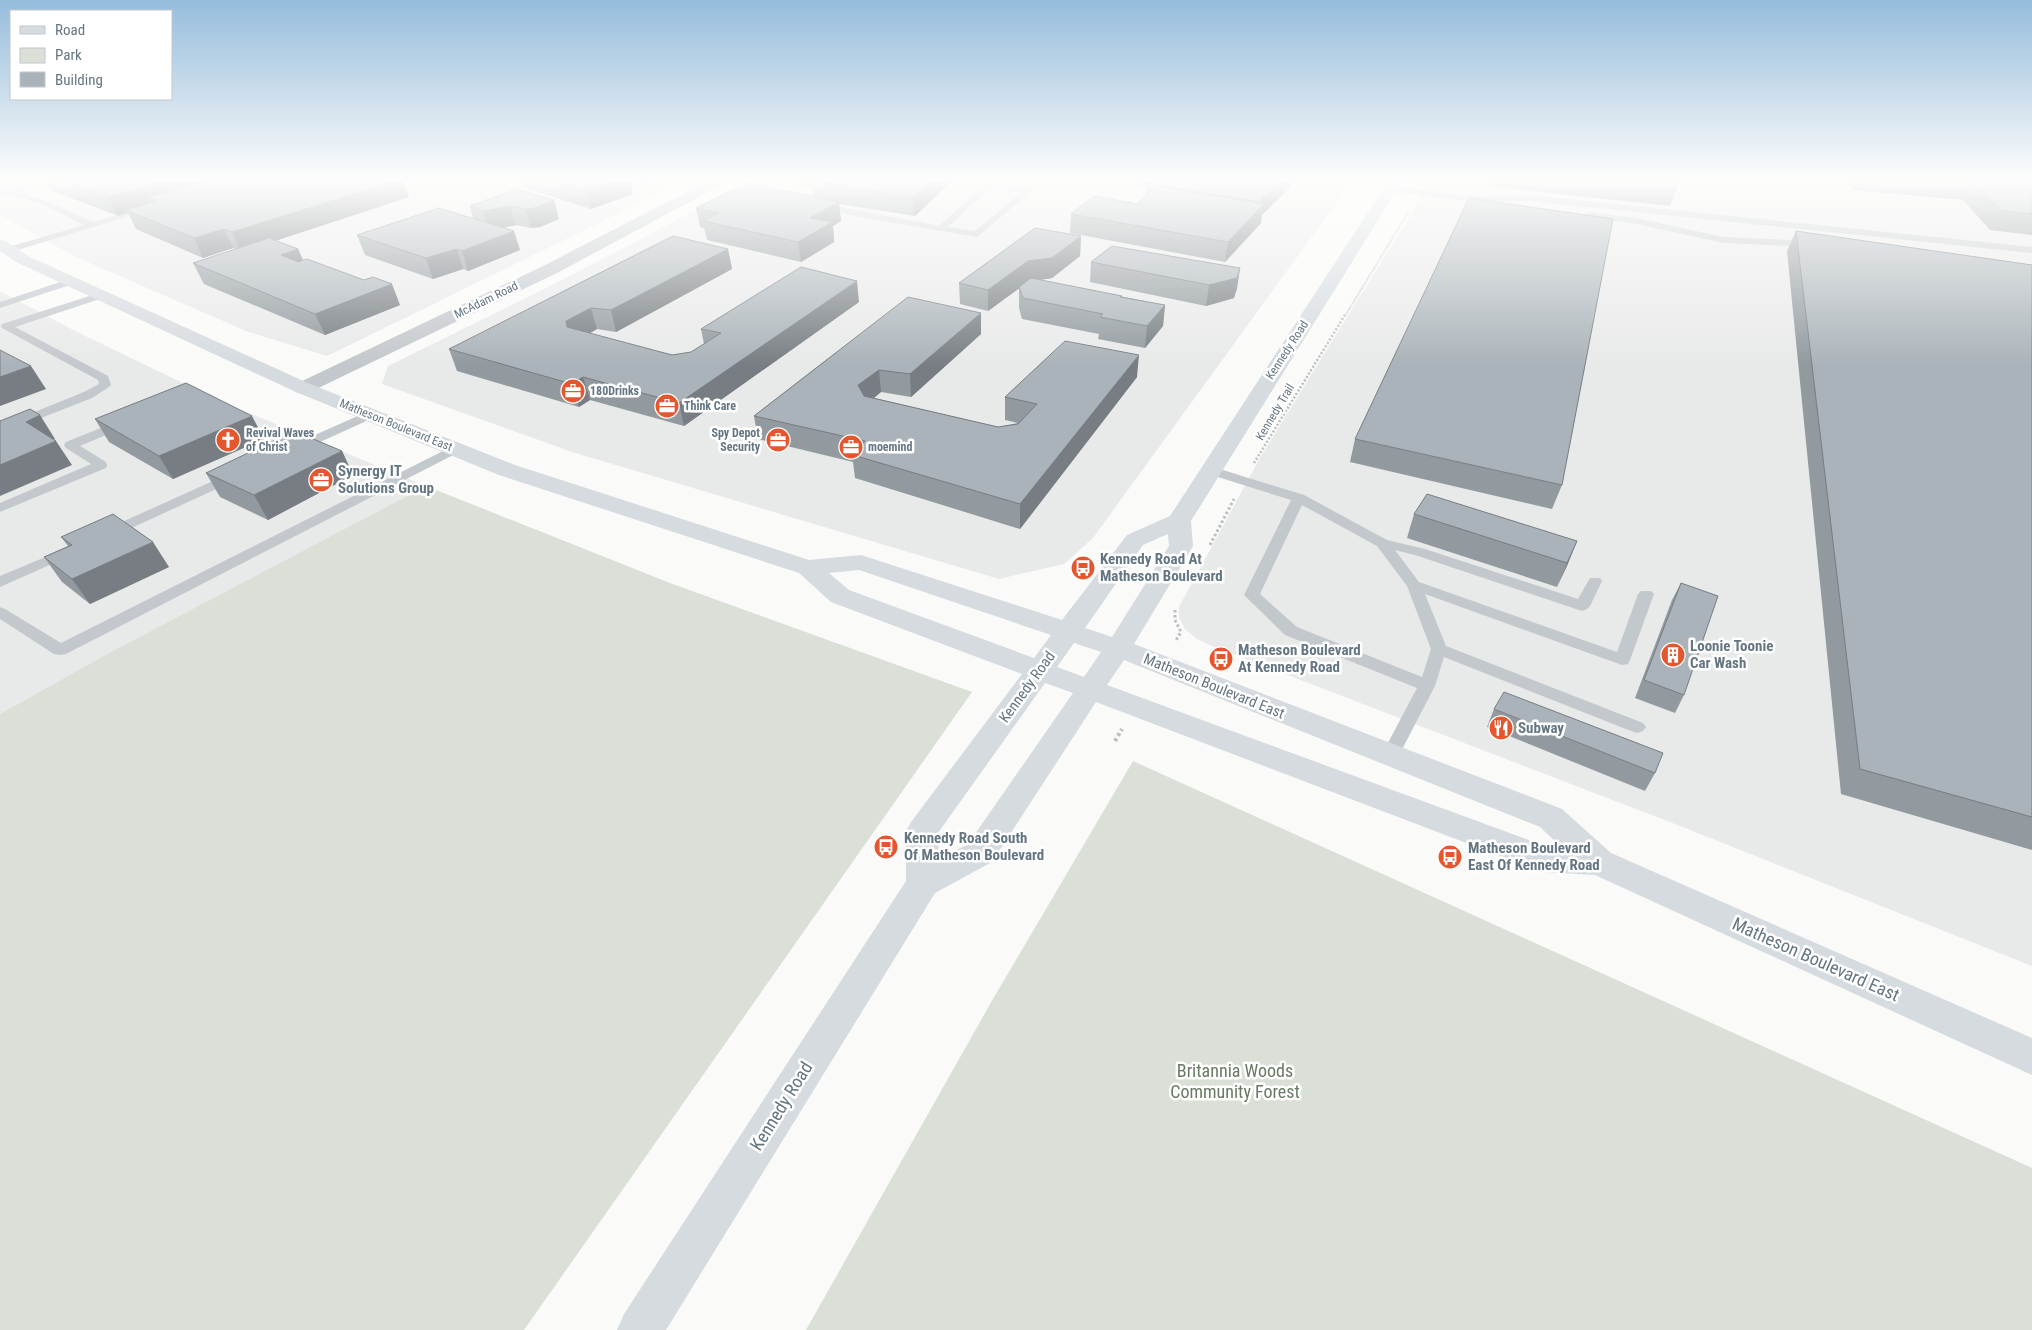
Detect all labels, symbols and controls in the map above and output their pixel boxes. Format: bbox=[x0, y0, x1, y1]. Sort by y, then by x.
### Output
legend bbox=[10, 10, 172, 100]
text: Road bbox=[55, 21, 85, 39]
text: Park bbox=[55, 46, 82, 64]
text: Building bbox=[55, 71, 103, 89]
street label: McAdam Road bbox=[452, 279, 520, 321]
street label: Kennedy Road bbox=[1263, 318, 1311, 382]
office icon: 180Drinks bbox=[560, 378, 586, 404]
street label: Kennedy Trail bbox=[1253, 381, 1297, 443]
place label: 180Drinks bbox=[590, 384, 640, 398]
office icon: Think Care bbox=[654, 393, 680, 419]
street label: Matheson Boulevard East bbox=[338, 396, 455, 454]
place label: Think Care bbox=[684, 399, 736, 413]
place label: Revival Waves of Christ bbox=[246, 426, 315, 454]
place label: Spy Depot Security bbox=[711, 426, 761, 454]
church icon: Revival Waves of Christ bbox=[215, 427, 241, 453]
office icon: Spy Depot Security bbox=[765, 427, 791, 453]
office icon: moemind bbox=[838, 434, 864, 460]
place label: moemind bbox=[868, 440, 912, 454]
place label: Synergy IT Solutions Group bbox=[338, 462, 434, 497]
office icon: Synergy IT Solutions Group bbox=[308, 467, 334, 493]
place label: Kennedy Road At Matheson Boulevard bbox=[1100, 550, 1223, 585]
bus stop icon: Kennedy Road At Matheson Boulevard bbox=[1070, 555, 1096, 581]
place label: Loonie Toonie Car Wash bbox=[1690, 637, 1773, 672]
place label: Matheson Boulevard At Kennedy Road bbox=[1238, 641, 1361, 676]
building icon: Loonie Toonie Car Wash bbox=[1660, 642, 1686, 668]
bus stop icon: Matheson Boulevard At Kennedy Road bbox=[1208, 646, 1234, 672]
street label: Kennedy Road bbox=[995, 648, 1059, 726]
street label: Matheson Boulevard East bbox=[1141, 649, 1287, 723]
restaurant icon: Subway bbox=[1488, 715, 1514, 741]
place label: Subway bbox=[1518, 719, 1564, 737]
place label: Kennedy Road South Of Matheson Boulevard bbox=[904, 829, 1044, 864]
bus stop icon: Kennedy Road South Of Matheson Boulevard bbox=[873, 834, 899, 860]
place label: Matheson Boulevard East Of Kennedy Road bbox=[1468, 839, 1600, 874]
bus stop icon: Matheson Boulevard East Of Kennedy Road bbox=[1437, 844, 1463, 870]
street label: Matheson Boulevard East bbox=[1729, 913, 1903, 1005]
street label: Kennedy Road bbox=[745, 1058, 817, 1154]
park label: Britannia Woods Community Forest bbox=[1170, 1060, 1300, 1102]

